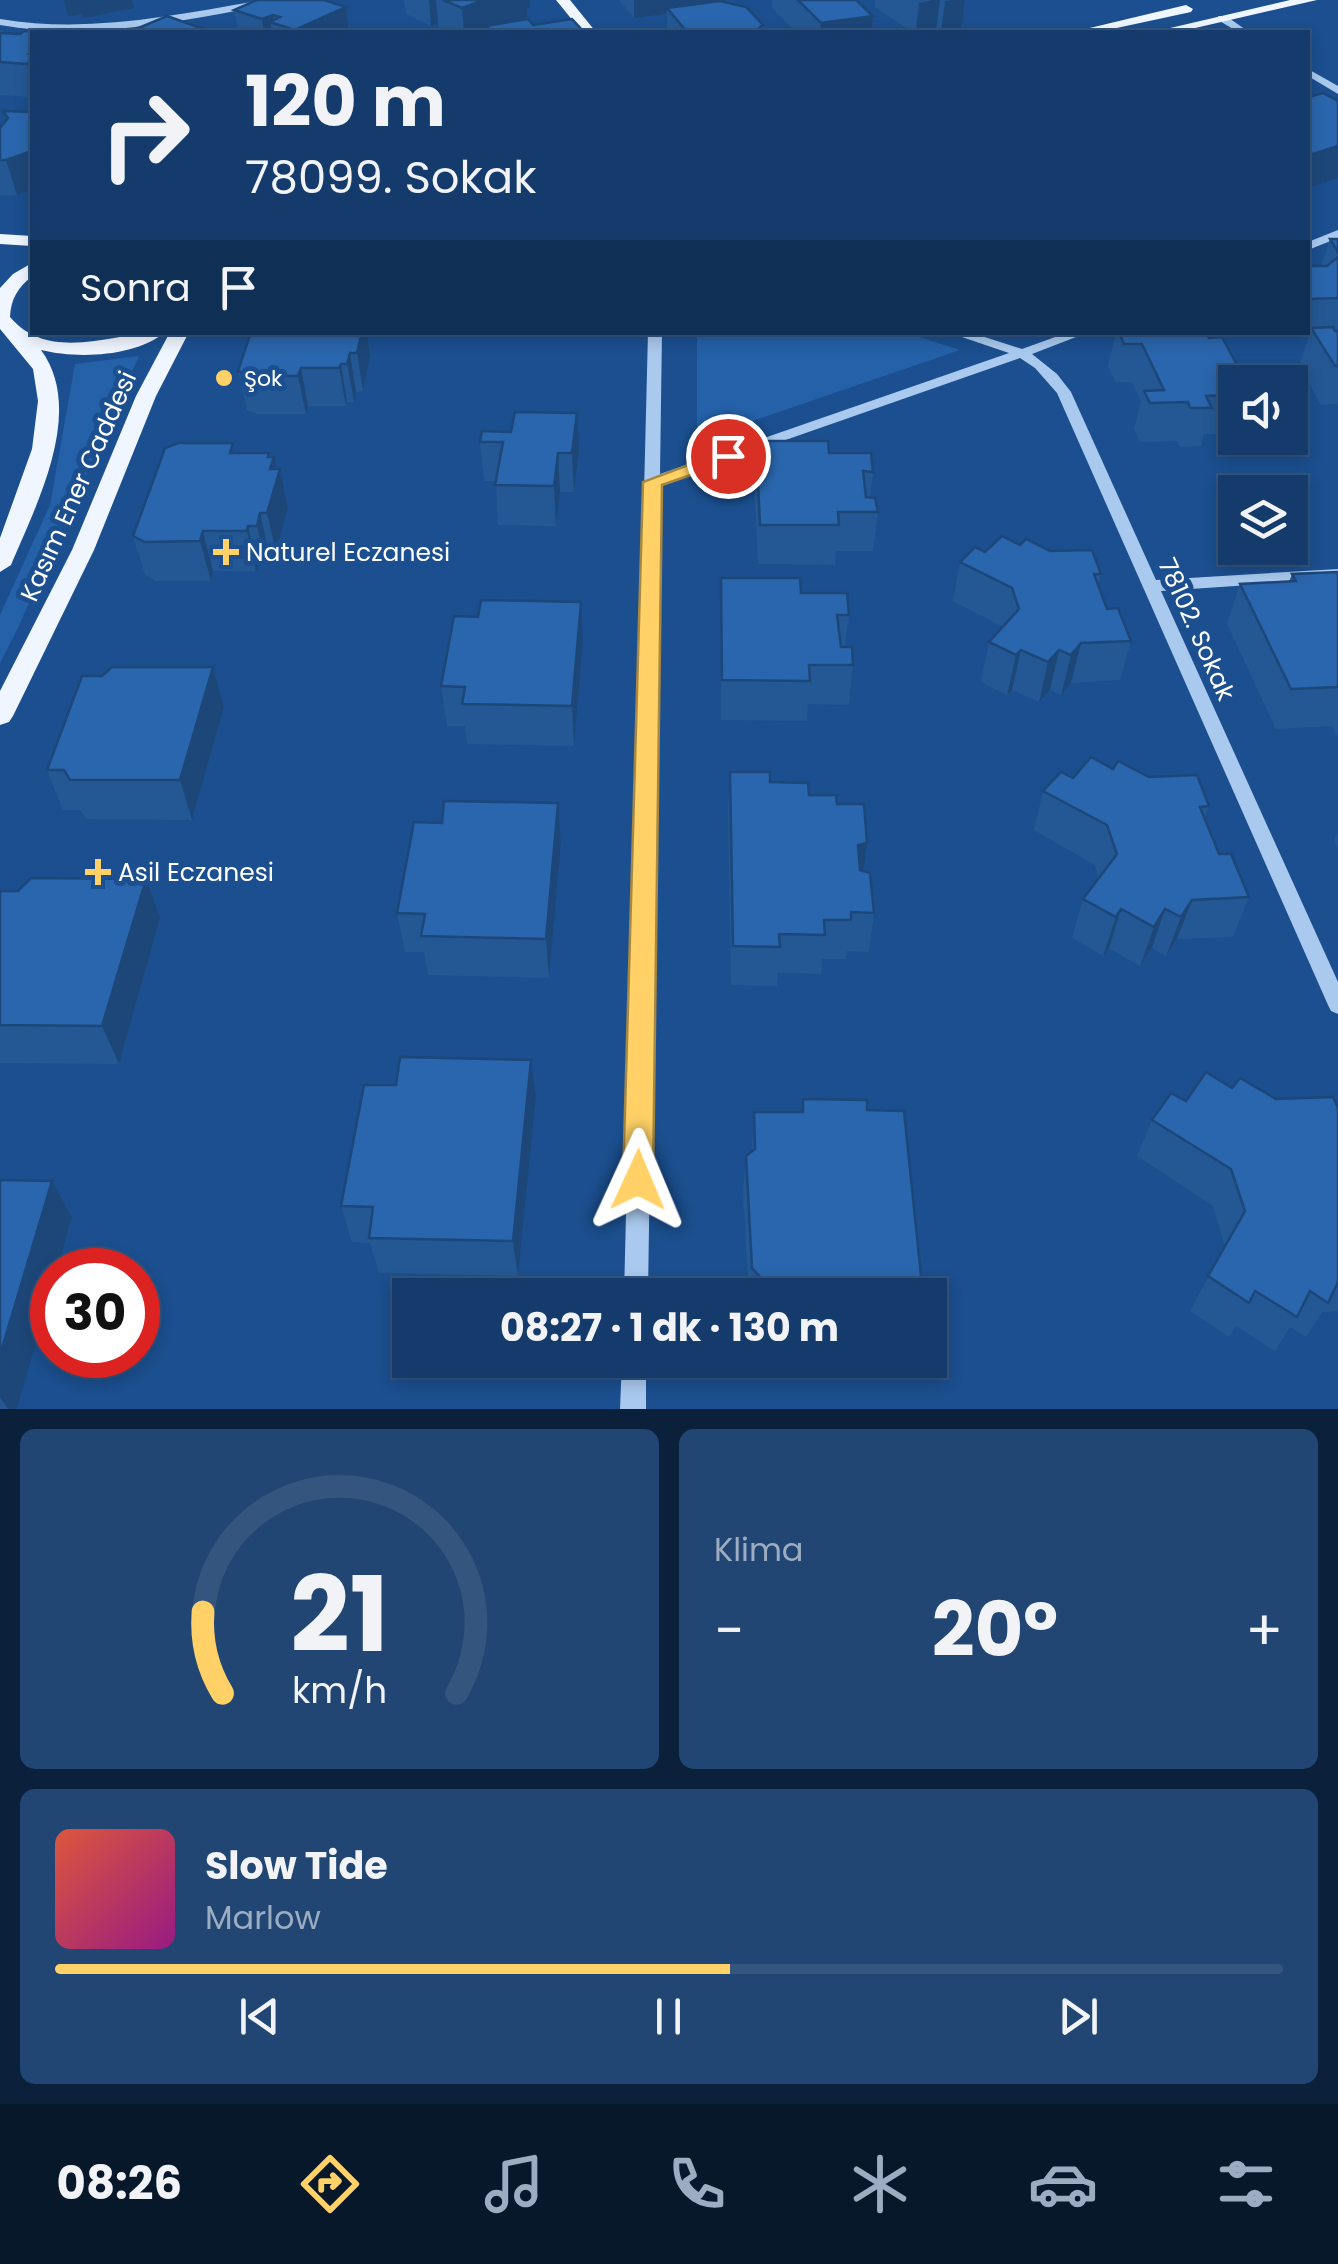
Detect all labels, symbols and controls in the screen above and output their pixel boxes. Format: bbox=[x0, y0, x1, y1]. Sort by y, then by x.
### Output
text: 120 m bbox=[245, 52, 446, 151]
icon: right bbox=[80, 70, 210, 200]
text: 78099. Sokak bbox=[245, 146, 536, 209]
icon: arrive bbox=[211, 260, 266, 315]
text: Sonra bbox=[80, 261, 191, 314]
place label: Şok bbox=[244, 363, 283, 394]
map controls bbox=[1218, 365, 1308, 565]
button: sound bbox=[1218, 365, 1308, 455]
street label: Kasım Ener Caddesi bbox=[12, 366, 145, 607]
marker: Şok bbox=[213, 367, 235, 389]
pin bbox=[686, 414, 771, 499]
icon: arrive bbox=[701, 429, 756, 484]
button: layers bbox=[1218, 475, 1308, 565]
place label: Naturel Eczanesi bbox=[246, 535, 450, 570]
marker: Naturel Eczanesi bbox=[215, 541, 237, 563]
street label: 78102. Sokak bbox=[1149, 552, 1244, 706]
place label: Asil Eczanesi bbox=[118, 855, 274, 890]
marker: Asil Eczanesi bbox=[87, 861, 109, 883]
position arrow bbox=[586, 1128, 690, 1232]
speed limit sign: 30 bbox=[30, 1248, 160, 1378]
text: 08:27 · 1 dk · 130 m bbox=[500, 1301, 839, 1354]
text: Klima bbox=[714, 1527, 804, 1572]
text: 21 bbox=[290, 1542, 389, 1687]
text: 20° bbox=[932, 1577, 1058, 1682]
text: − bbox=[714, 1592, 744, 1669]
text: + bbox=[1245, 1592, 1283, 1669]
text: km/h bbox=[292, 1665, 387, 1716]
text: Slow Tide bbox=[205, 1839, 388, 1892]
text: Marlow bbox=[205, 1895, 321, 1940]
icon: previous bbox=[232, 1989, 287, 2044]
icon: pause bbox=[641, 1989, 696, 2044]
icon: next bbox=[1051, 1989, 1106, 2044]
icon: directions bbox=[295, 2149, 365, 2219]
icon: music bbox=[479, 2149, 549, 2219]
icon: phone bbox=[662, 2149, 732, 2219]
icon: climate bbox=[845, 2149, 915, 2219]
icon: car bbox=[1028, 2149, 1098, 2219]
icon: filters bbox=[1211, 2149, 1281, 2219]
text: 08:26 bbox=[57, 2152, 182, 2215]

